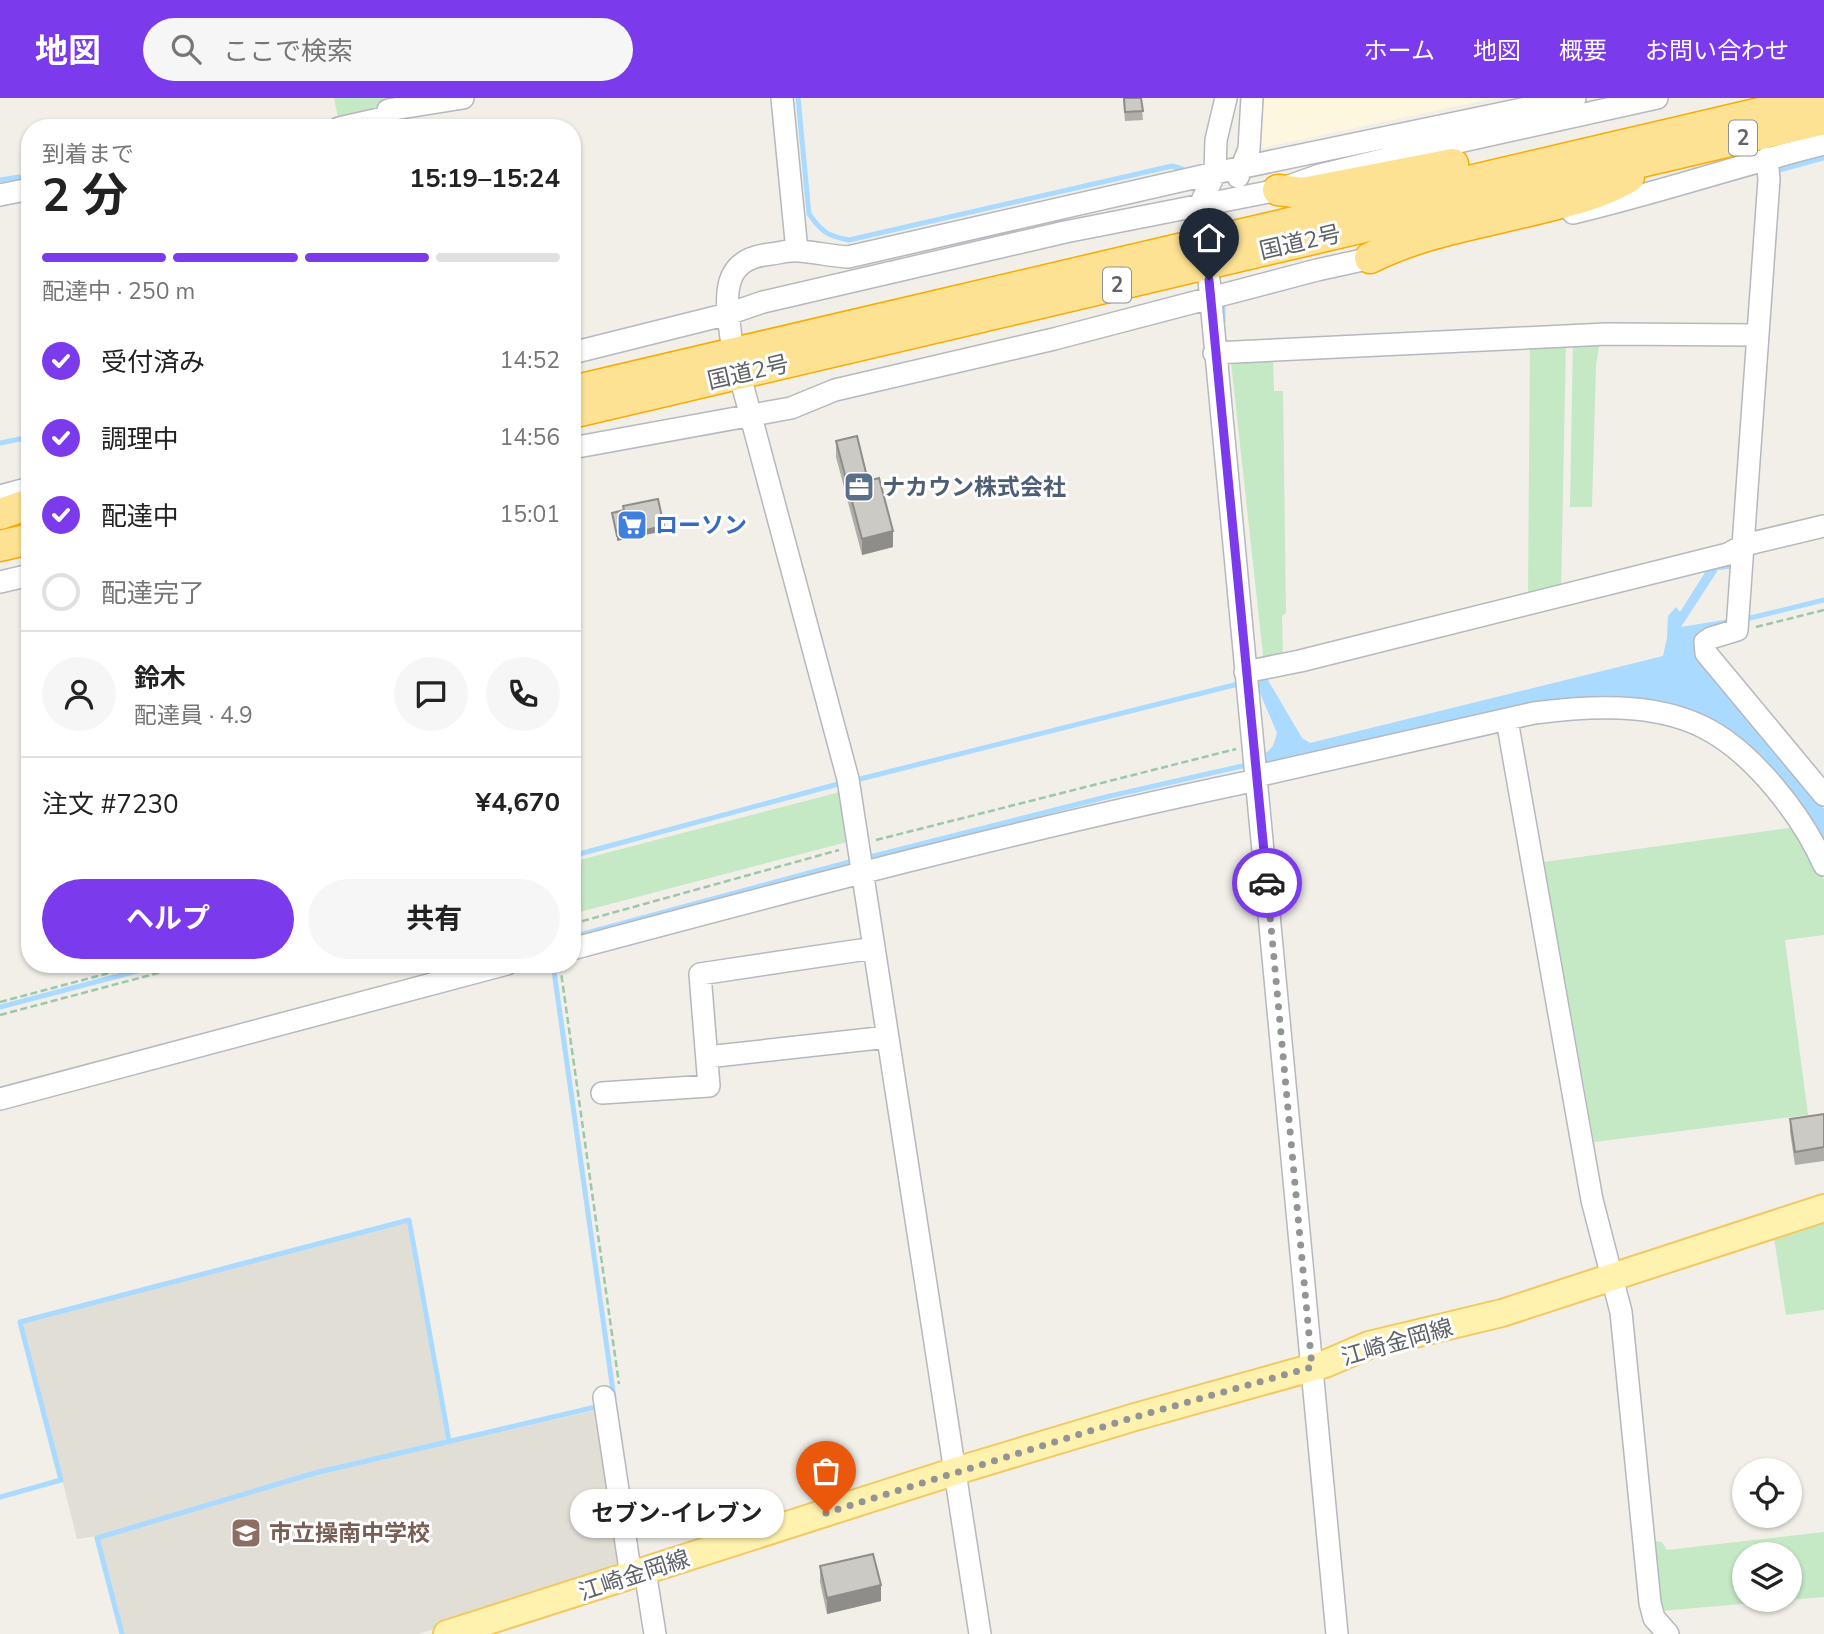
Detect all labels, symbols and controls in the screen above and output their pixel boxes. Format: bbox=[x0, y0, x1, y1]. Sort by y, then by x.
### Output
search box bbox=[143, 18, 633, 81]
text: 地図 bbox=[35, 29, 101, 74]
icon: search bbox=[167, 30, 205, 68]
text: ここで検索 bbox=[223, 34, 353, 69]
text: ホーム bbox=[1364, 35, 1435, 67]
text: 地図 bbox=[1473, 35, 1521, 67]
text: 概要 bbox=[1559, 35, 1607, 67]
text: お問い合わせ bbox=[1645, 35, 1789, 67]
road number: 2 bbox=[1729, 120, 1757, 156]
text: 到着まで bbox=[42, 139, 134, 170]
text: 15:19–15:24 bbox=[409, 161, 560, 196]
text: 2 分 bbox=[42, 164, 128, 227]
pin bbox=[1179, 208, 1239, 280]
street label: 国道2号 bbox=[1256, 218, 1344, 267]
icon: home bbox=[1190, 219, 1228, 257]
road number: 2 bbox=[1103, 268, 1131, 302]
text: 配達中 · 250 m bbox=[42, 276, 195, 307]
icon: check bbox=[42, 342, 80, 380]
text: 受付済み bbox=[101, 345, 205, 380]
text: 14:52 bbox=[500, 345, 560, 376]
street label: 国道2号 bbox=[704, 348, 792, 397]
icon: check bbox=[42, 419, 80, 457]
text: 調理中 bbox=[101, 422, 179, 457]
text: 14:56 bbox=[500, 422, 560, 453]
office icon: ナカウン株式会社 bbox=[842, 470, 876, 504]
place label: ナカウン株式会社 bbox=[882, 472, 1066, 503]
icon: check bbox=[42, 496, 80, 534]
text: 配達中 bbox=[101, 499, 179, 534]
text: 15:01 bbox=[500, 499, 560, 530]
supermarket icon: ローソン bbox=[615, 508, 649, 542]
place label: ローソン bbox=[655, 510, 747, 541]
text: 配達完了 bbox=[101, 576, 205, 611]
button: person bbox=[42, 657, 116, 731]
button: chat bbox=[394, 657, 468, 731]
button: phone bbox=[486, 657, 560, 731]
text: 鈴木 bbox=[134, 661, 186, 696]
text: 配達員 · 4.9 bbox=[134, 700, 253, 731]
text: ¥4,670 bbox=[476, 785, 560, 820]
text: 注文 #7230 bbox=[42, 787, 179, 822]
courier bbox=[1232, 848, 1302, 918]
icon: car bbox=[1248, 864, 1286, 902]
button: ヘルプ bbox=[42, 879, 294, 959]
button: 共有 bbox=[308, 879, 560, 959]
street label: 江崎金岡線 bbox=[1338, 1312, 1457, 1373]
pin bbox=[796, 1441, 856, 1513]
icon: bag bbox=[807, 1452, 845, 1490]
map controls bbox=[1732, 1458, 1802, 1612]
button: locate bbox=[1732, 1458, 1802, 1528]
callout: セブン-イレブン bbox=[570, 1488, 784, 1538]
text: セブン-イレブン bbox=[592, 1498, 762, 1529]
school or university icon: 市立操南中学校 bbox=[229, 1516, 263, 1550]
place label: 市立操南中学校 bbox=[269, 1518, 430, 1549]
button: layers bbox=[1732, 1542, 1802, 1612]
street label: 江崎金岡線 bbox=[575, 1543, 694, 1608]

